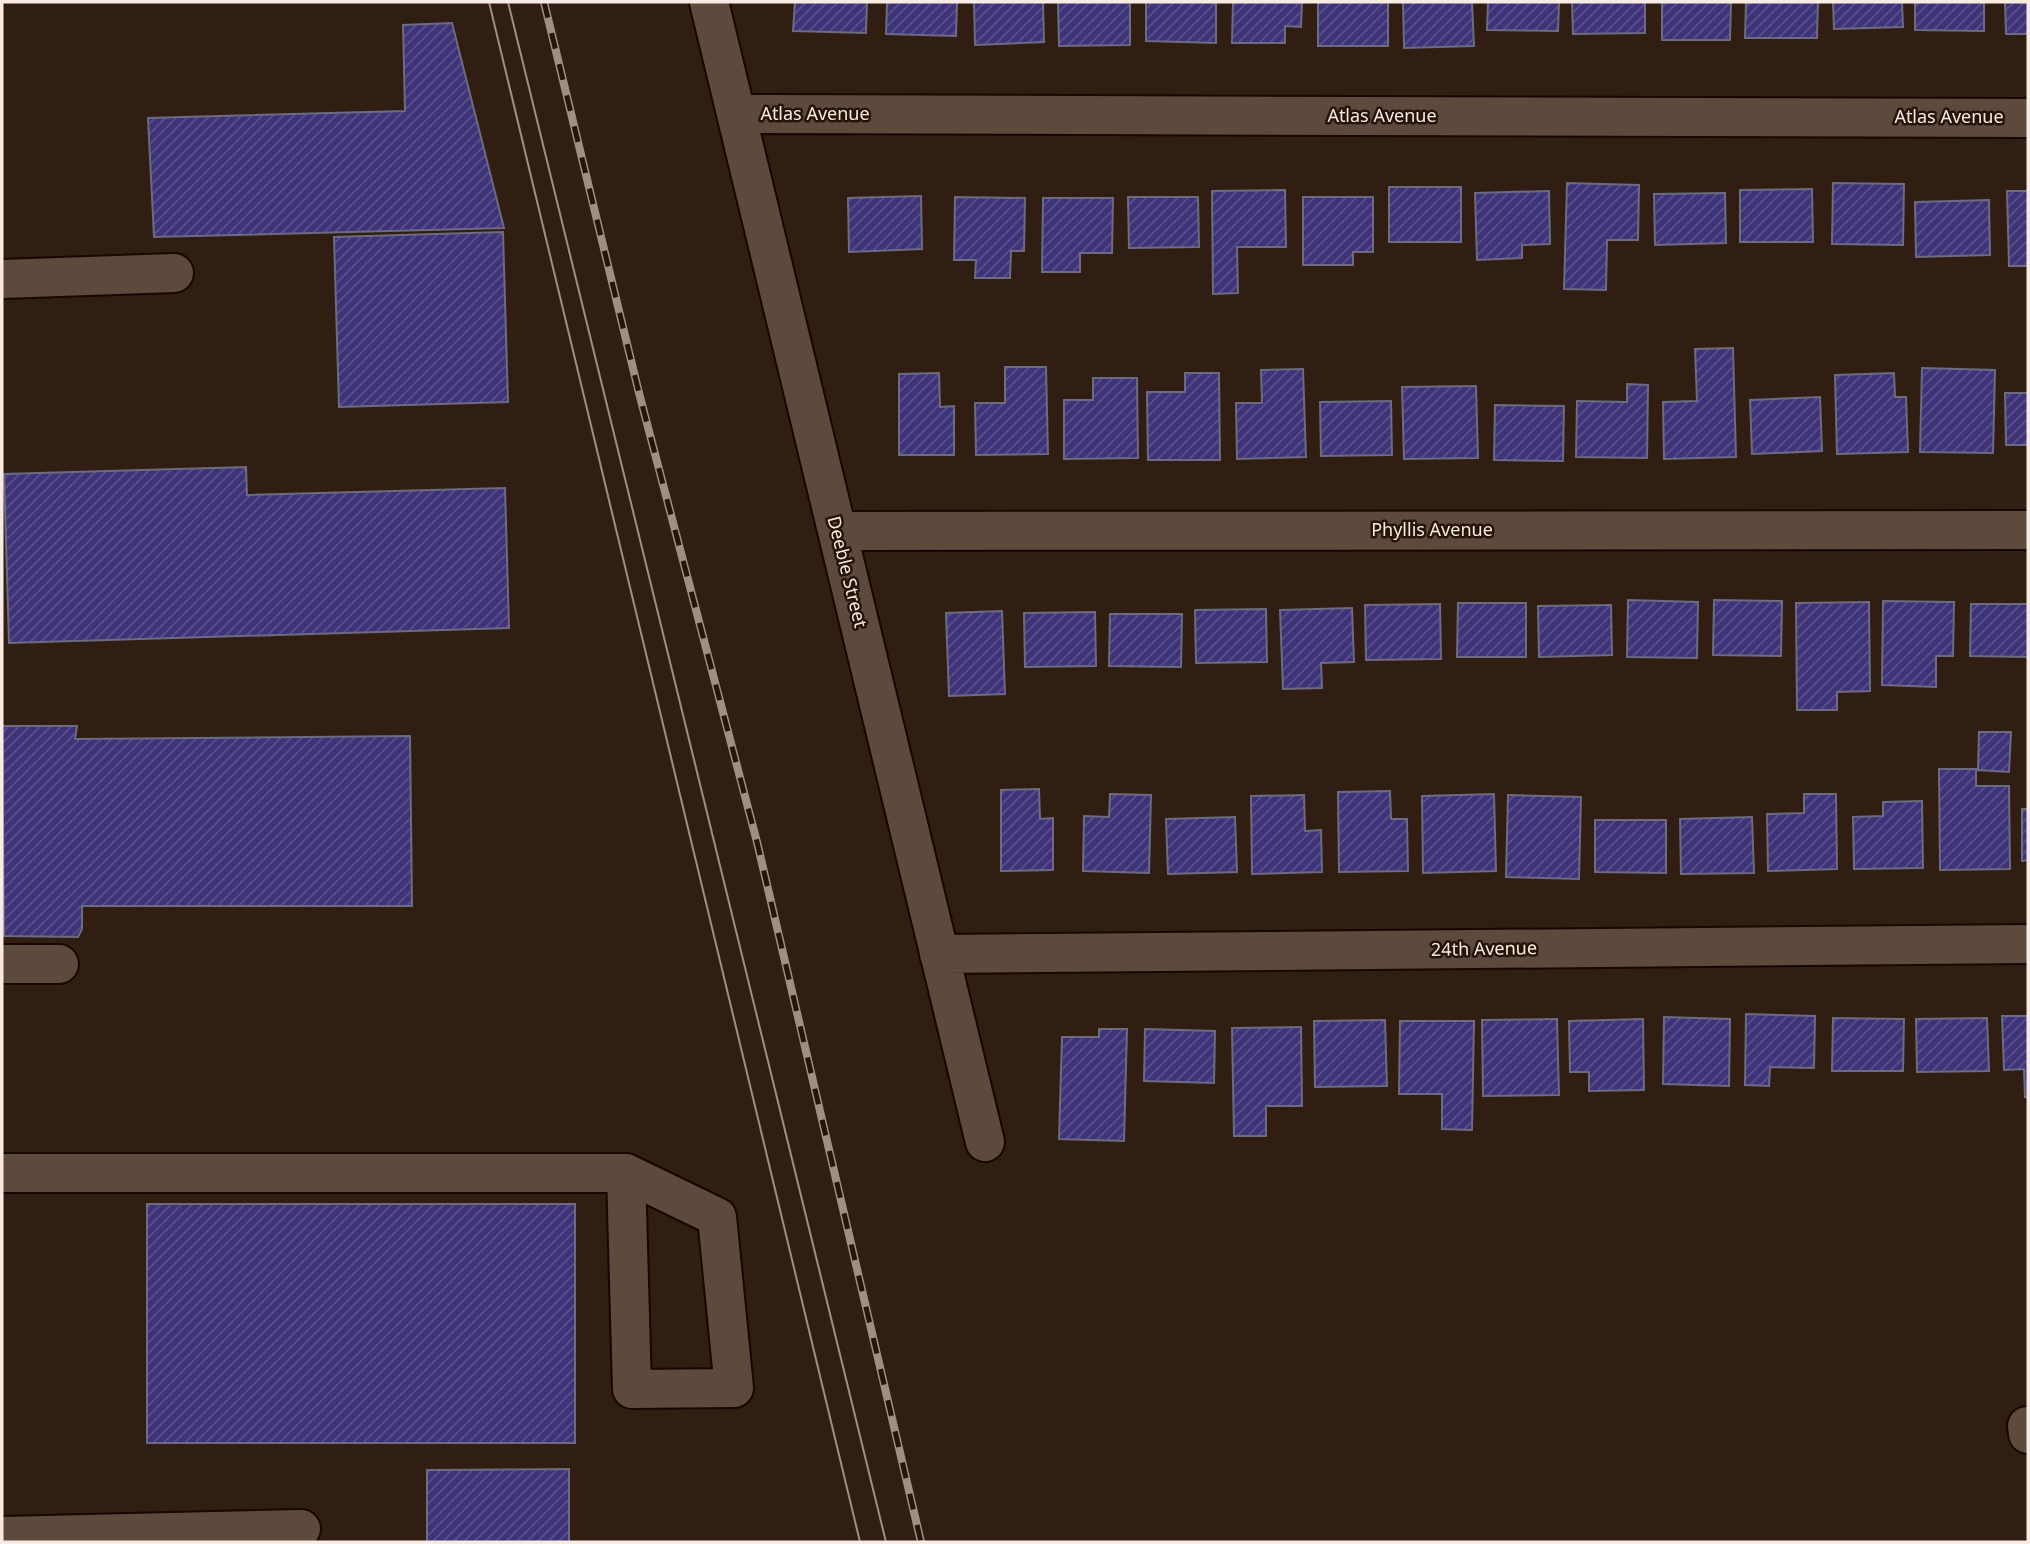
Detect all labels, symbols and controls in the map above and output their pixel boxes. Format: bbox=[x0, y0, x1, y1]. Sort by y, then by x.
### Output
street label: Atlas Avenue bbox=[760, 101, 870, 125]
street label: Atlas Avenue bbox=[1327, 103, 1437, 127]
street label: Atlas Avenue bbox=[1894, 104, 2004, 128]
street label: Deeble Street bbox=[823, 513, 874, 631]
street label: Phyllis Avenue bbox=[1371, 517, 1493, 541]
street label: 24th Avenue bbox=[1431, 935, 1537, 961]

